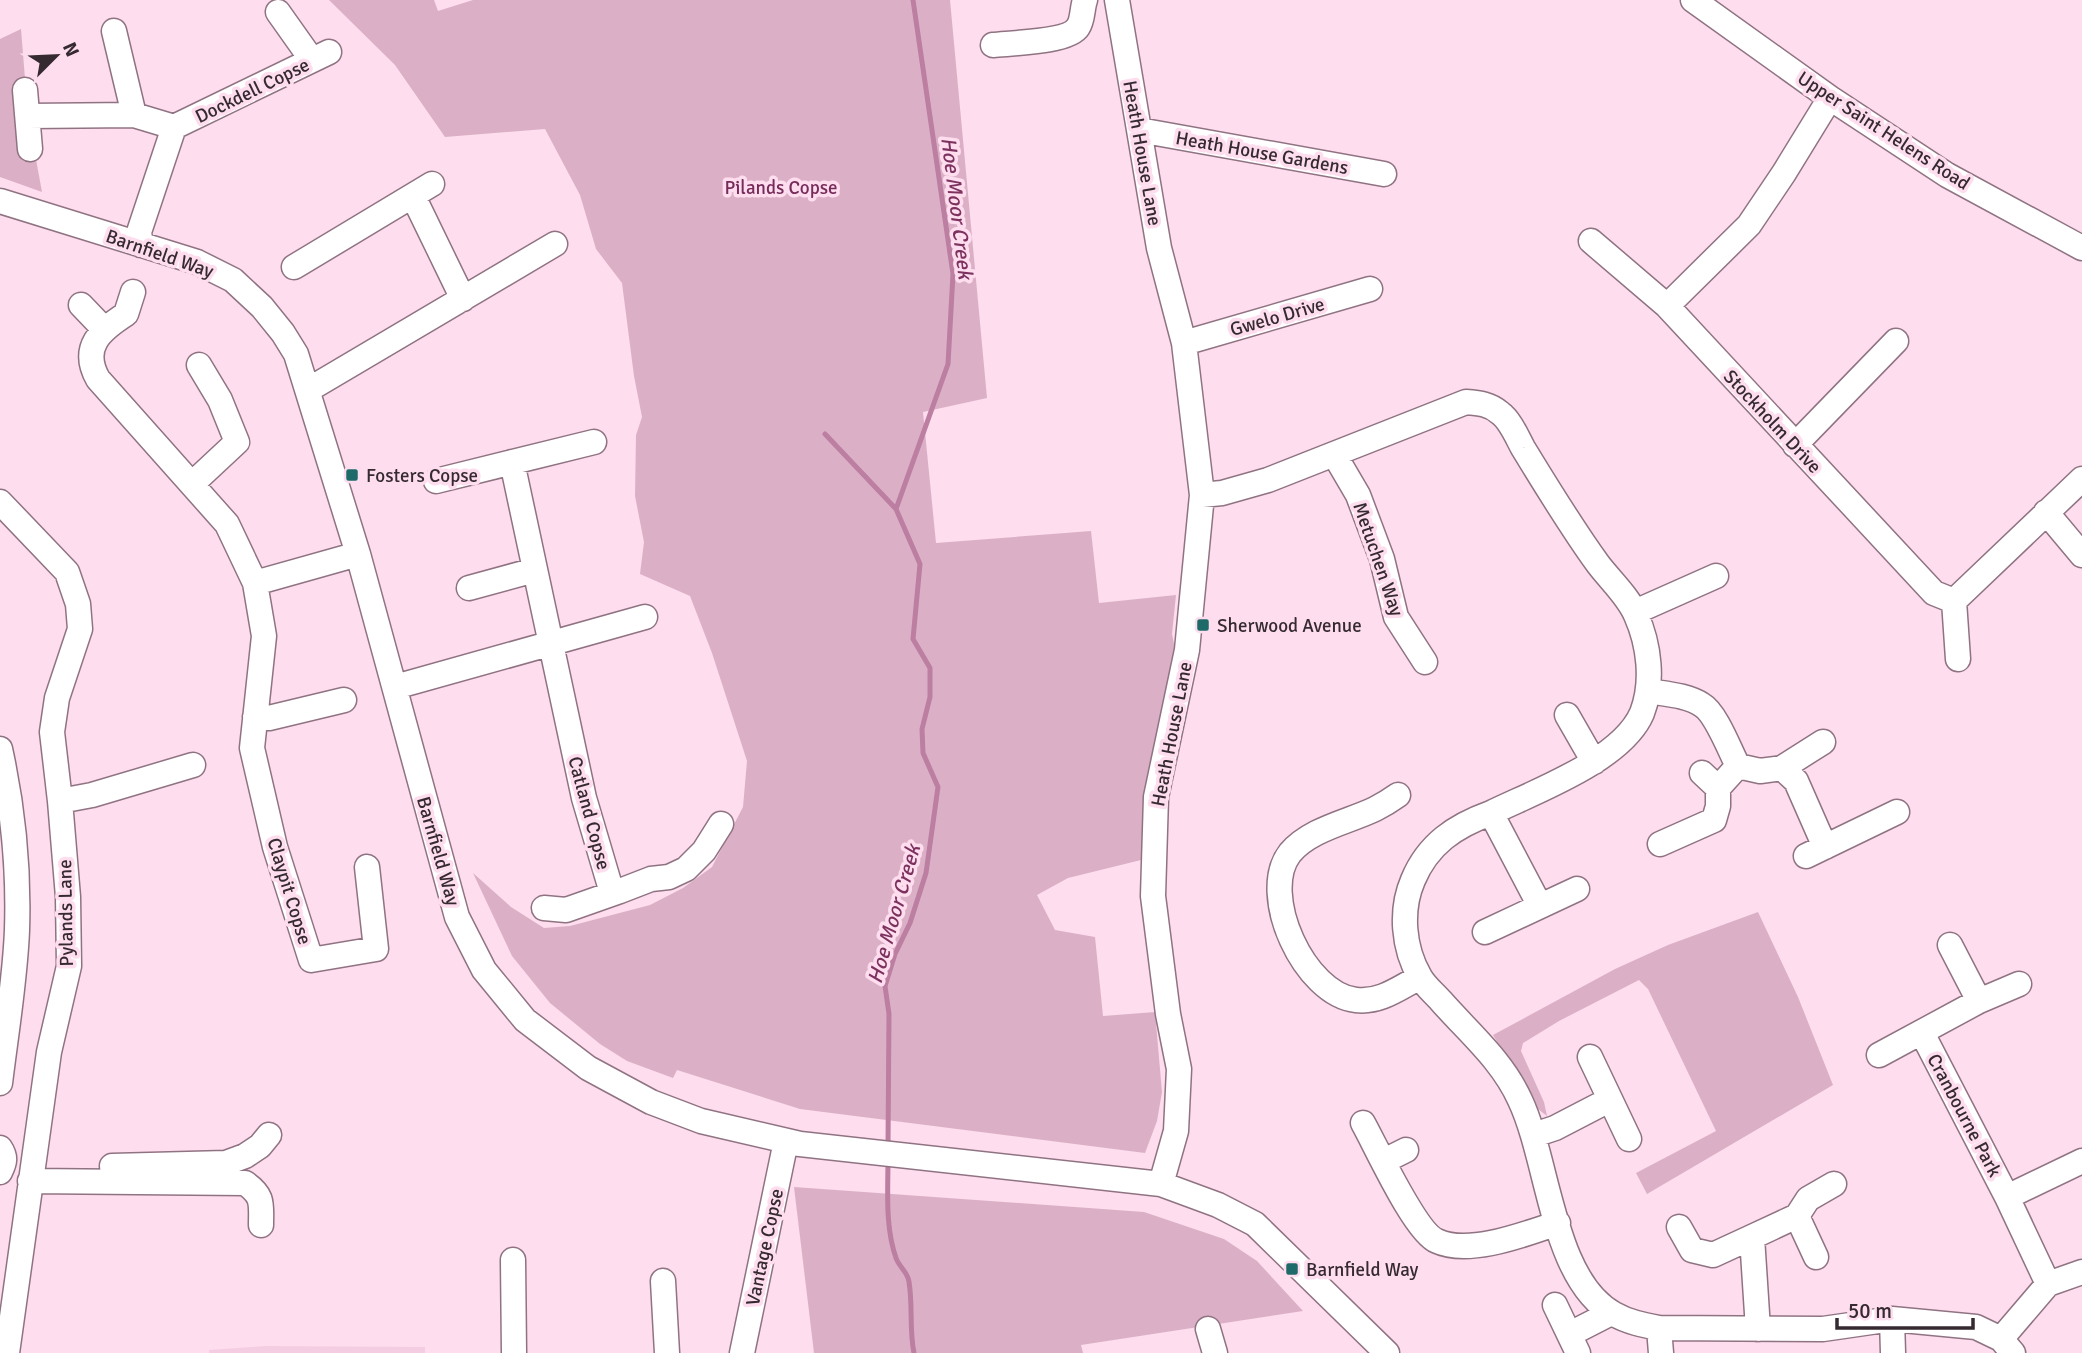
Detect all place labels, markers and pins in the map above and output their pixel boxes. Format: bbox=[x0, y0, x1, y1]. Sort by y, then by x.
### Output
place label: Fosters Copse bbox=[366, 464, 478, 488]
marker: Fosters Copse bbox=[344, 467, 360, 483]
place label: Sherwood Avenue bbox=[1217, 614, 1362, 638]
marker: Sherwood Avenue bbox=[1195, 617, 1211, 633]
place label: Barnfield Way bbox=[1306, 1258, 1419, 1282]
marker: Barnfield Way bbox=[1284, 1261, 1300, 1277]

